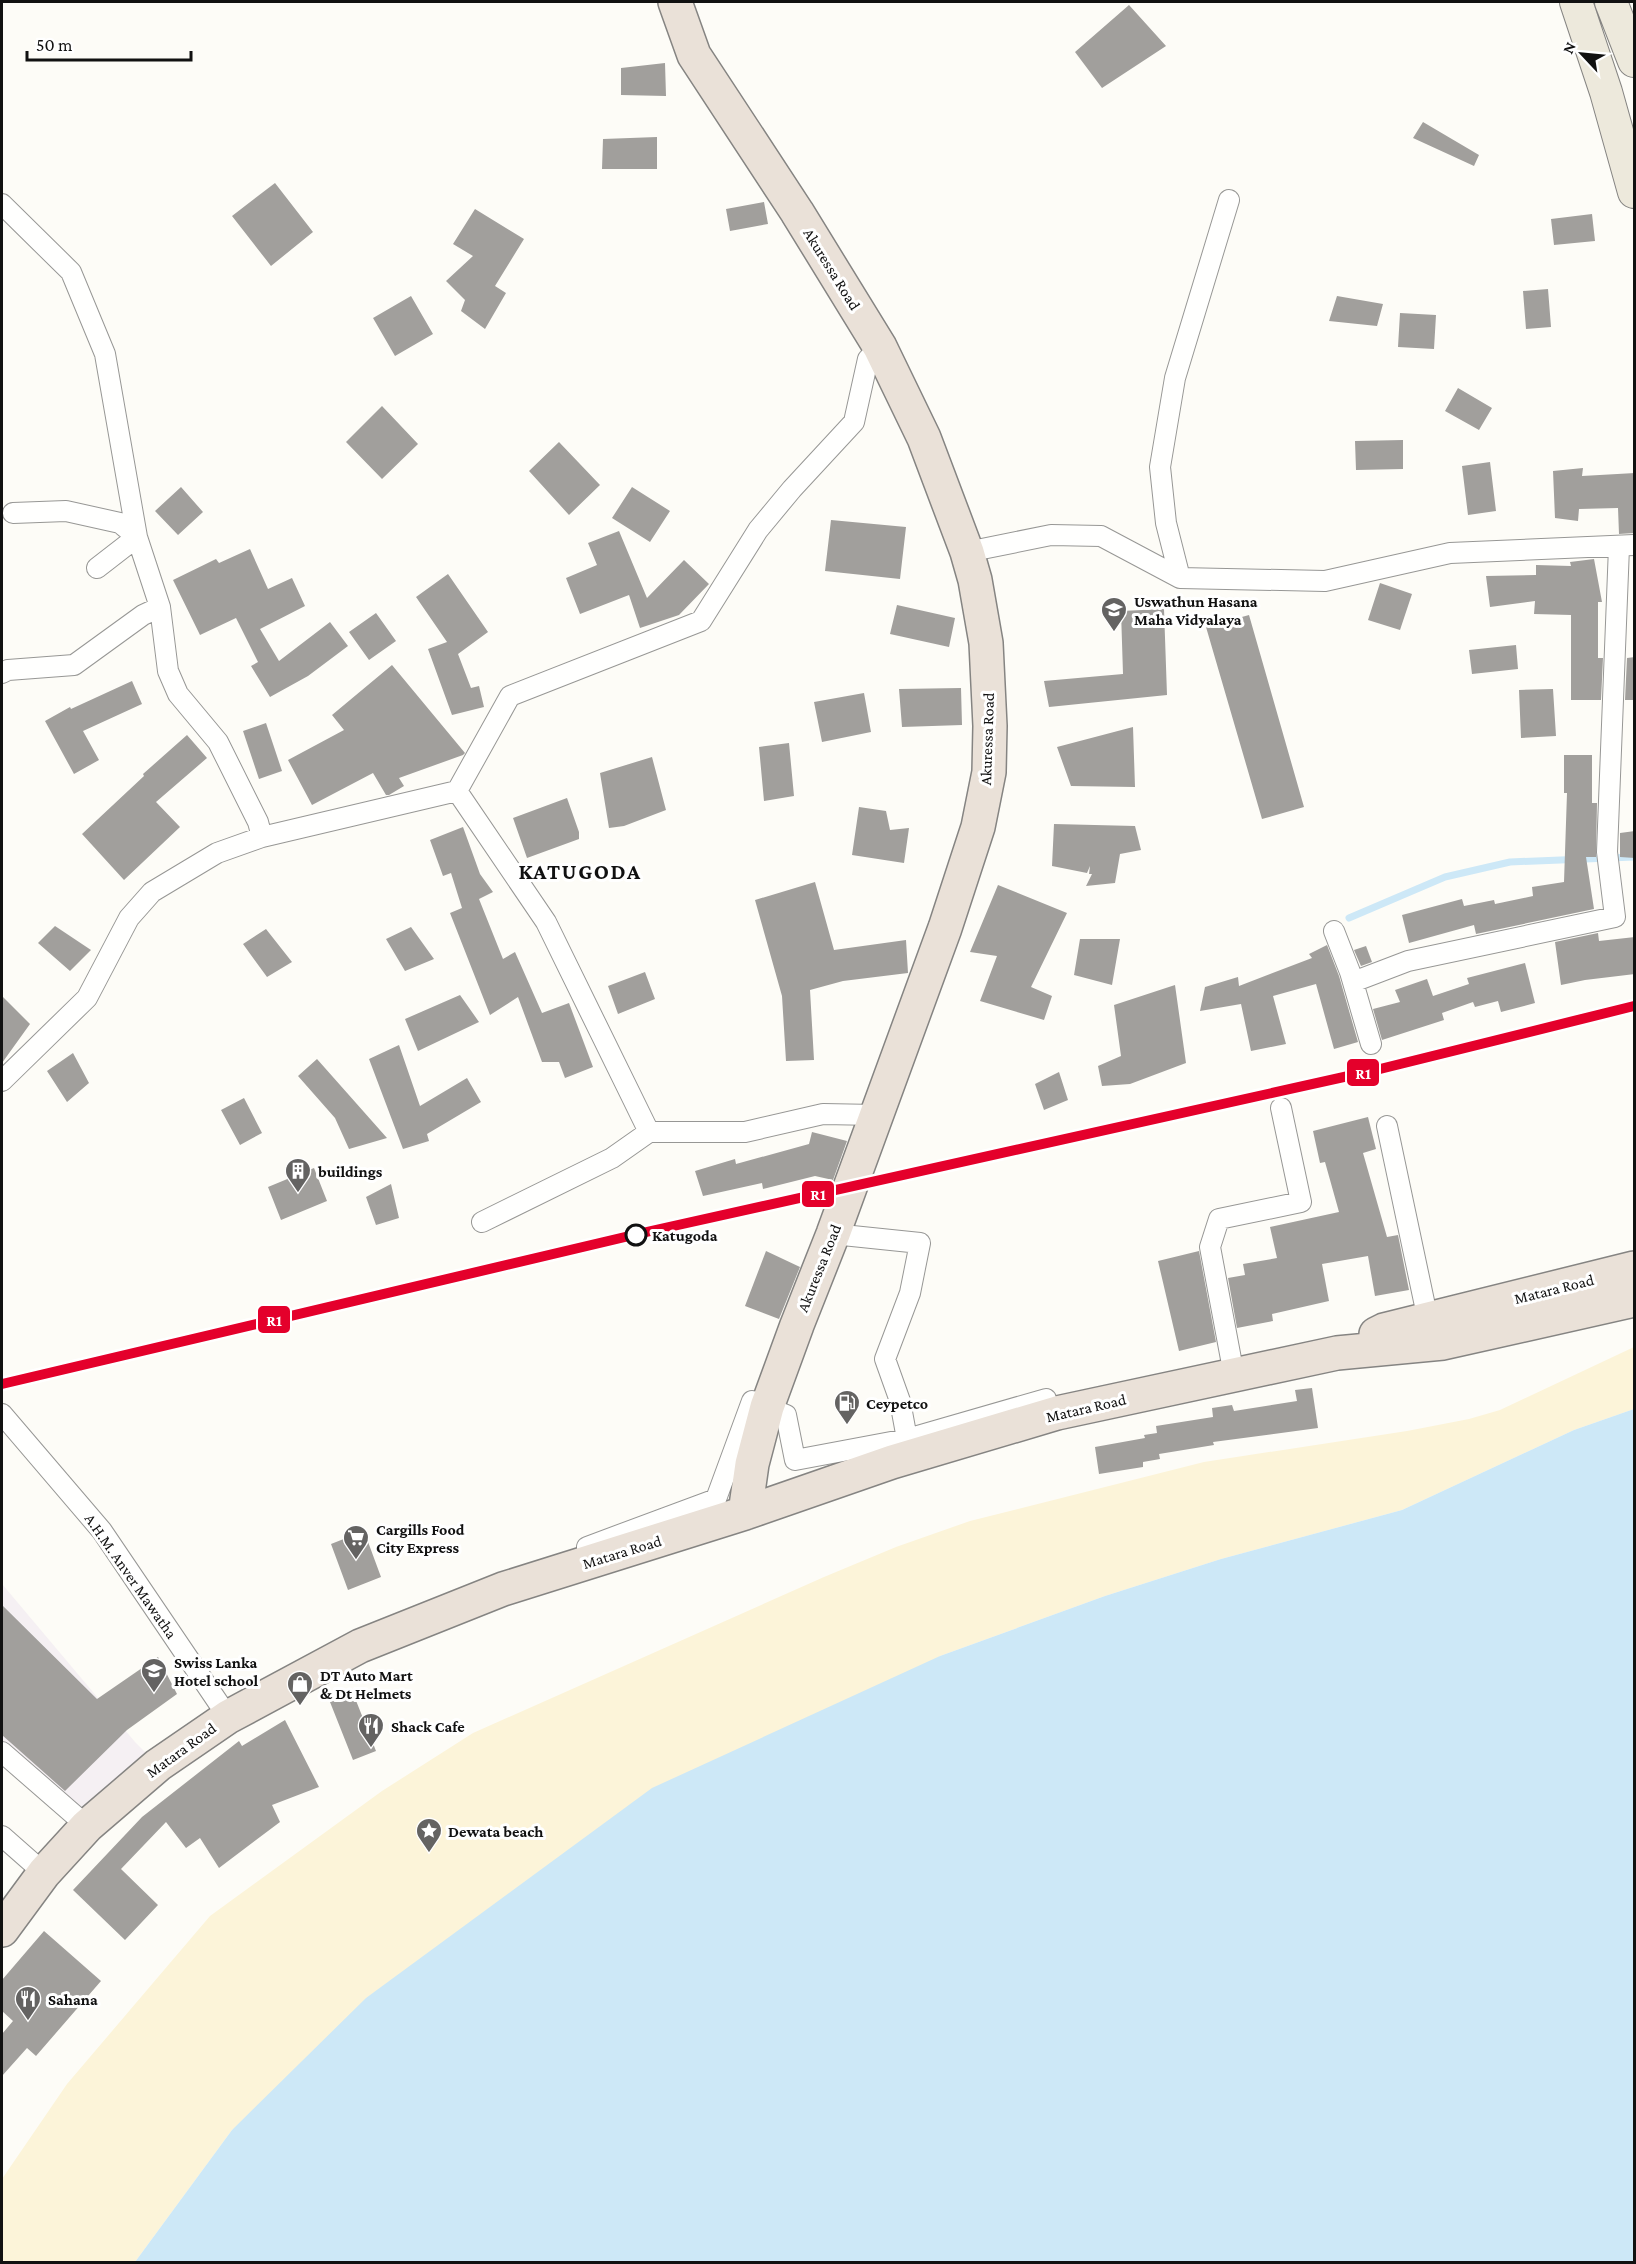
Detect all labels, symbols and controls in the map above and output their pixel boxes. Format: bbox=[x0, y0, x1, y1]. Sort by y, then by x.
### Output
scale bar bbox=[27, 24, 190, 62]
north arrow bbox=[1552, 24, 1612, 84]
text: 50 m bbox=[36, 35, 73, 55]
text: N bbox=[1559, 39, 1579, 56]
street label: Akuressa Road bbox=[800, 225, 864, 313]
place label: Uswathun Hasana Maha Vidyalaya bbox=[1134, 593, 1258, 628]
school or university icon: Uswathun Hasana Maha Vidyalaya bbox=[1099, 595, 1129, 633]
street label: Akuressa Road bbox=[977, 692, 997, 786]
district label: KATUGODA bbox=[518, 859, 642, 884]
line badge: R1 bbox=[1346, 1058, 1380, 1087]
text: R1 bbox=[1355, 1065, 1371, 1082]
building icon: buildings bbox=[283, 1156, 313, 1194]
place label: buildings bbox=[317, 1163, 383, 1180]
line badge: R1 bbox=[801, 1180, 835, 1208]
text: R1 bbox=[810, 1186, 826, 1203]
street label: Akuressa Road bbox=[794, 1221, 845, 1314]
marker: Katugoda bbox=[625, 1224, 647, 1246]
place label: Katugoda bbox=[652, 1227, 718, 1244]
street label: Matara Road bbox=[1512, 1271, 1596, 1307]
line badge: R1 bbox=[257, 1305, 291, 1334]
text: R1 bbox=[266, 1312, 282, 1329]
fuel station icon: Ceypetco bbox=[832, 1388, 862, 1426]
street label: Matara Road bbox=[1044, 1390, 1128, 1425]
place label: Ceypetco bbox=[866, 1395, 928, 1412]
street label: A.H.M. Anver Mawatha bbox=[81, 1510, 181, 1642]
place label: Cargills Food City Express bbox=[376, 1521, 465, 1556]
supermarket icon: Cargills Food City Express bbox=[341, 1523, 371, 1561]
street label: Matara Road bbox=[581, 1532, 664, 1572]
place label: Swiss Lanka Hotel school bbox=[174, 1654, 259, 1689]
school or university icon: Swiss Lanka Hotel school bbox=[139, 1656, 169, 1694]
place label: DT Auto Mart & Dt Helmets bbox=[320, 1667, 413, 1702]
shop icon: DT Auto Mart & Dt Helmets bbox=[285, 1669, 315, 1707]
restaurant icon: Shack Cafe bbox=[356, 1711, 386, 1749]
place label: Shack Cafe bbox=[391, 1718, 465, 1735]
street label: Matara Road bbox=[143, 1719, 219, 1781]
place icon: Dewata beach bbox=[414, 1816, 444, 1854]
place label: Dewata beach bbox=[448, 1823, 544, 1840]
restaurant icon: Sahana bbox=[13, 1984, 43, 2022]
place label: Sahana bbox=[48, 1991, 98, 2008]

